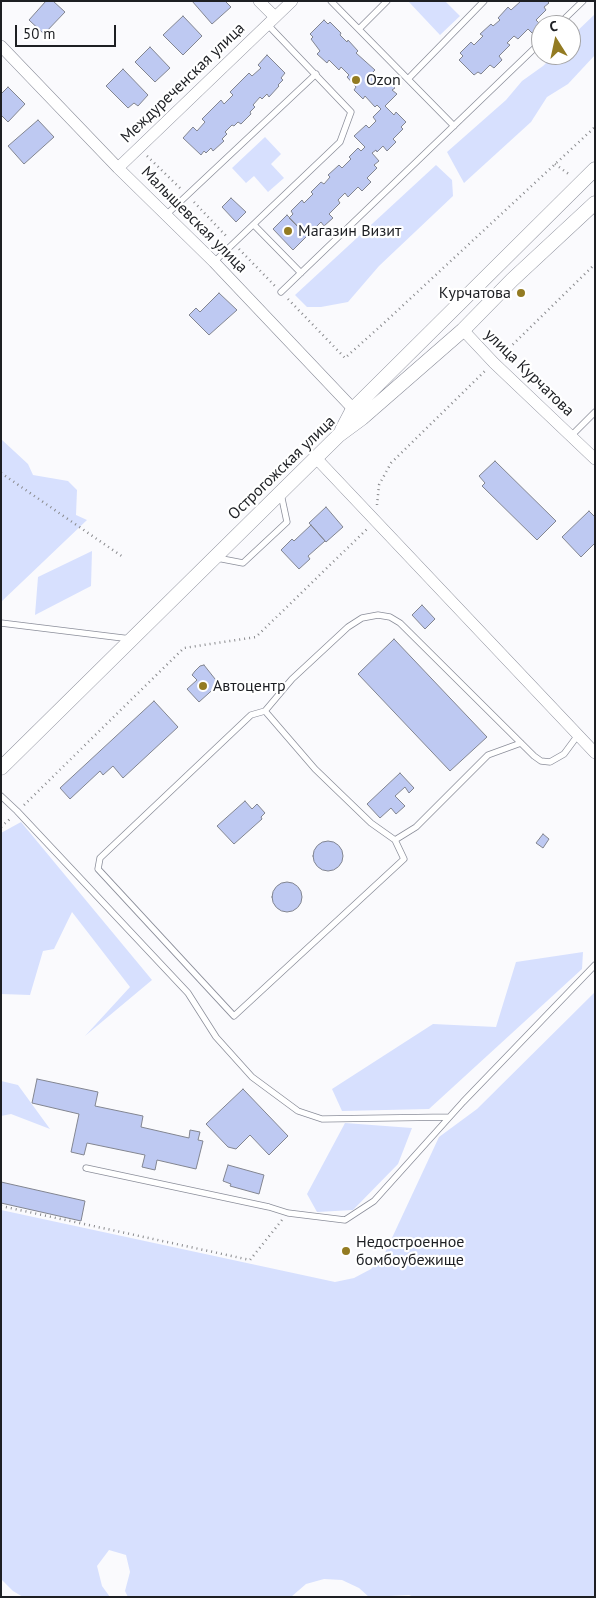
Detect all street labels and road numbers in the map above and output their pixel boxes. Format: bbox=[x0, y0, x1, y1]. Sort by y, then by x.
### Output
street label: Междуреченская улица bbox=[117, 19, 249, 147]
street label: Малышевская улица bbox=[137, 163, 251, 277]
street label: улица Курчатова bbox=[480, 325, 578, 421]
street label: Острогожская улица bbox=[224, 412, 340, 524]

